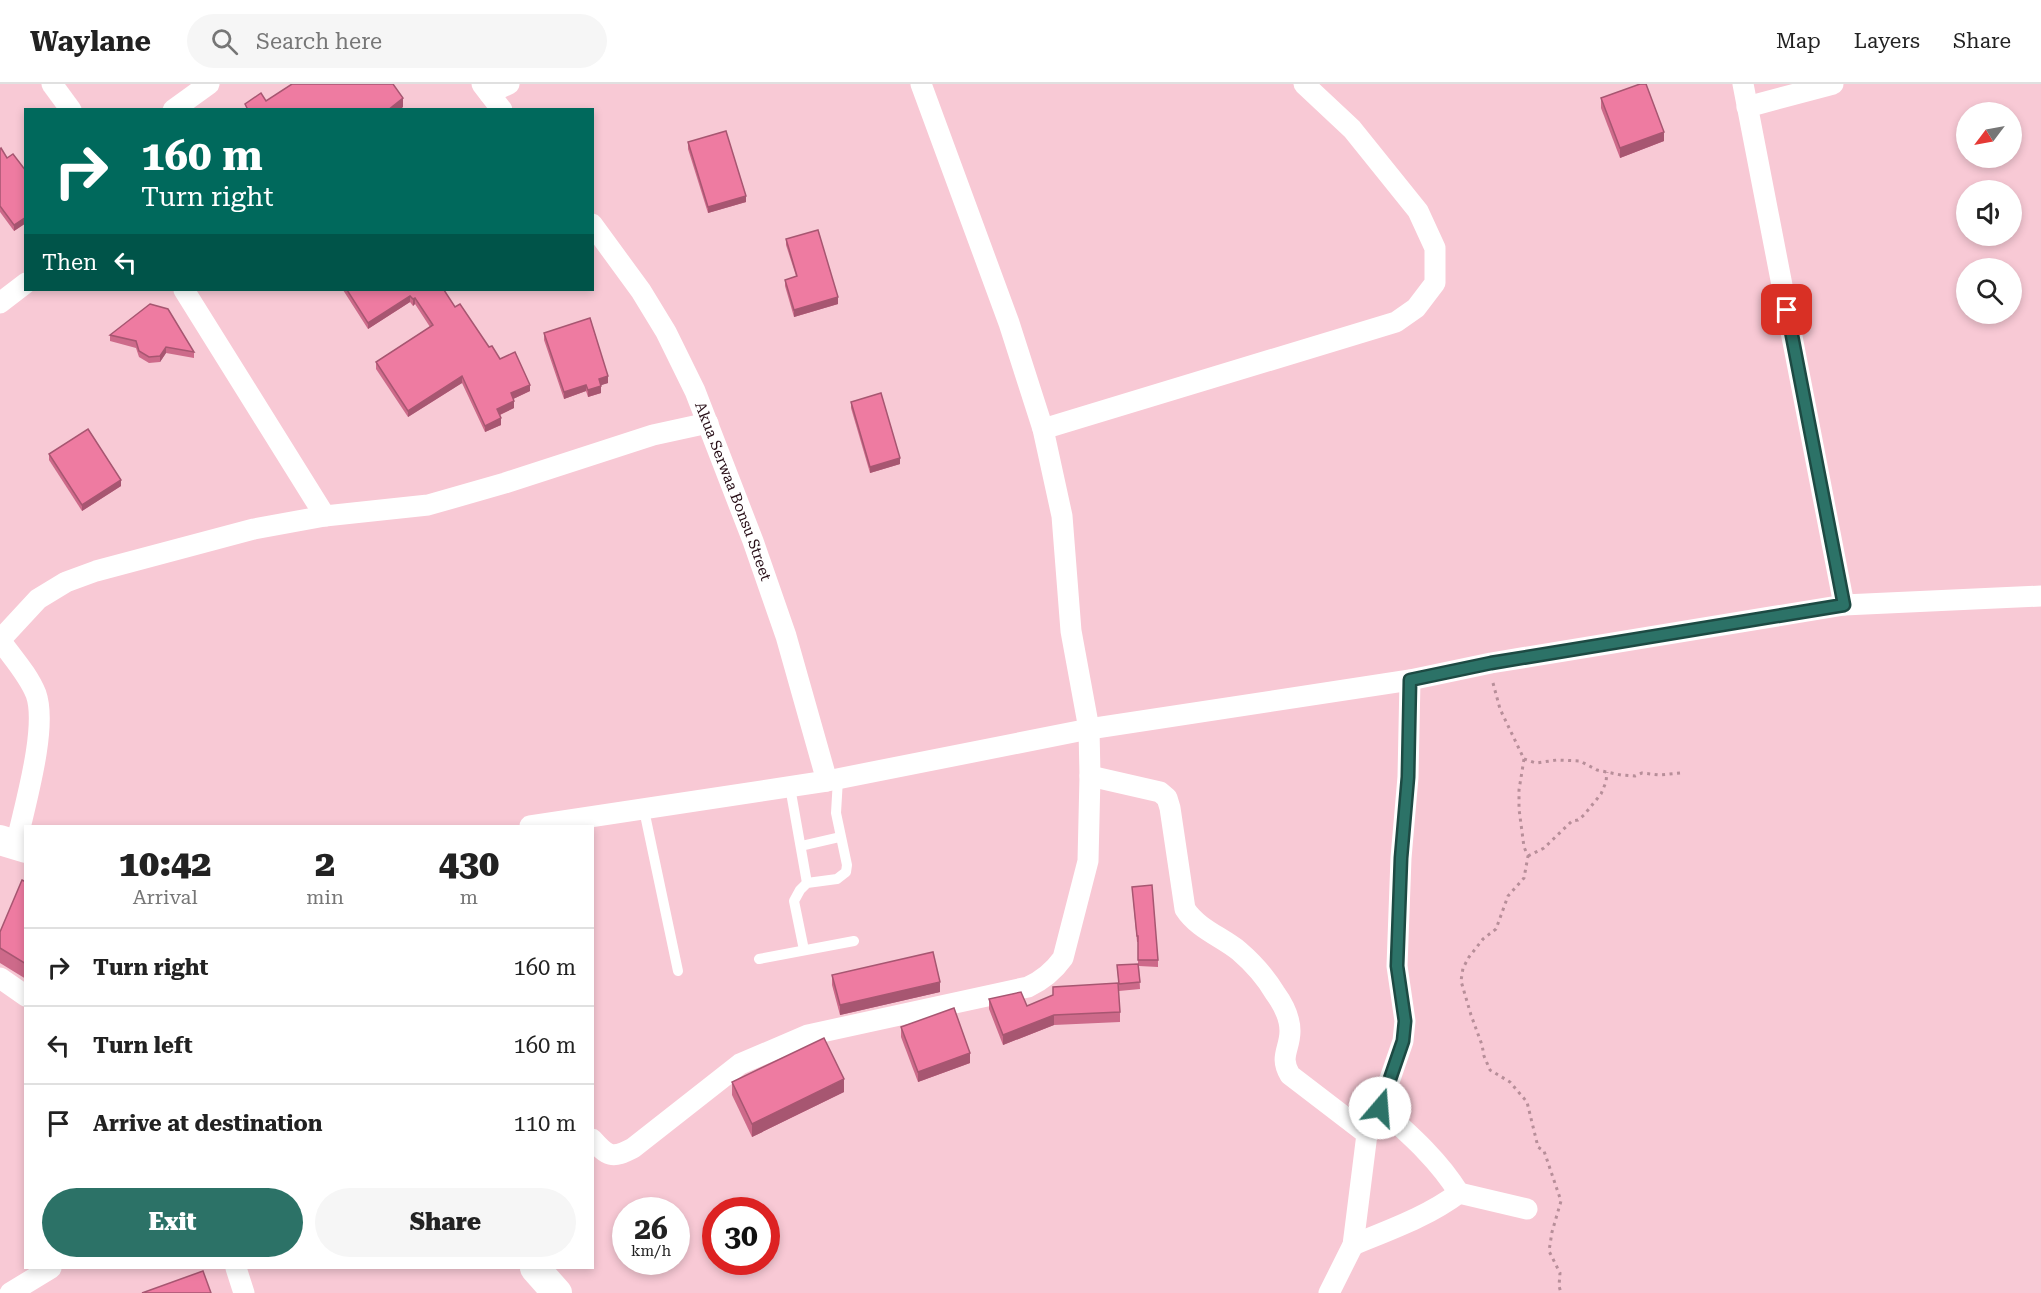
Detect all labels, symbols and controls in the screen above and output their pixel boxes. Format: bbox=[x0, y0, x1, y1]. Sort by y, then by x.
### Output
search box bbox=[187, 14, 607, 68]
text: Waylane bbox=[30, 25, 151, 58]
icon: search bbox=[208, 25, 241, 58]
text: Search here bbox=[256, 29, 382, 54]
text: Map bbox=[1776, 29, 1821, 53]
text: Layers bbox=[1854, 29, 1920, 53]
text: Share bbox=[1953, 29, 2011, 53]
north arrow bbox=[1956, 102, 2022, 168]
map controls bbox=[1956, 102, 2022, 324]
text: 160 m bbox=[141, 131, 263, 180]
icon: right bbox=[42, 132, 120, 210]
button: sound bbox=[1956, 180, 2022, 246]
text: Turn right bbox=[141, 181, 274, 213]
icon: left bbox=[109, 246, 142, 279]
text: Then bbox=[42, 250, 97, 275]
button: search bbox=[1956, 258, 2022, 324]
pin bbox=[1761, 284, 1812, 335]
icon: arrive bbox=[1770, 293, 1803, 326]
street label: Akua Serwaa Bonsu Street bbox=[691, 399, 775, 584]
text: 10:42 bbox=[119, 843, 211, 885]
text: 2 bbox=[315, 843, 335, 885]
text: 430 bbox=[439, 843, 499, 885]
text: Arrival bbox=[133, 885, 198, 909]
text: min bbox=[306, 885, 344, 909]
text: m bbox=[460, 885, 478, 909]
icon: right bbox=[42, 951, 75, 984]
text: Turn right bbox=[93, 955, 208, 980]
text: 160 m bbox=[513, 955, 576, 980]
icon: left bbox=[42, 1029, 75, 1062]
text: Turn left bbox=[93, 1033, 193, 1058]
text: 160 m bbox=[513, 1033, 576, 1058]
position arrow bbox=[1348, 1076, 1412, 1140]
icon: arrive bbox=[42, 1107, 75, 1140]
text: Arrive at destination bbox=[93, 1111, 322, 1136]
text: 110 m bbox=[513, 1111, 576, 1136]
button: Exit bbox=[42, 1188, 303, 1257]
button: Share bbox=[315, 1188, 576, 1257]
speed limit sign: 30 bbox=[702, 1197, 780, 1275]
text: 26 bbox=[634, 1211, 668, 1246]
text: km/h bbox=[631, 1242, 671, 1260]

